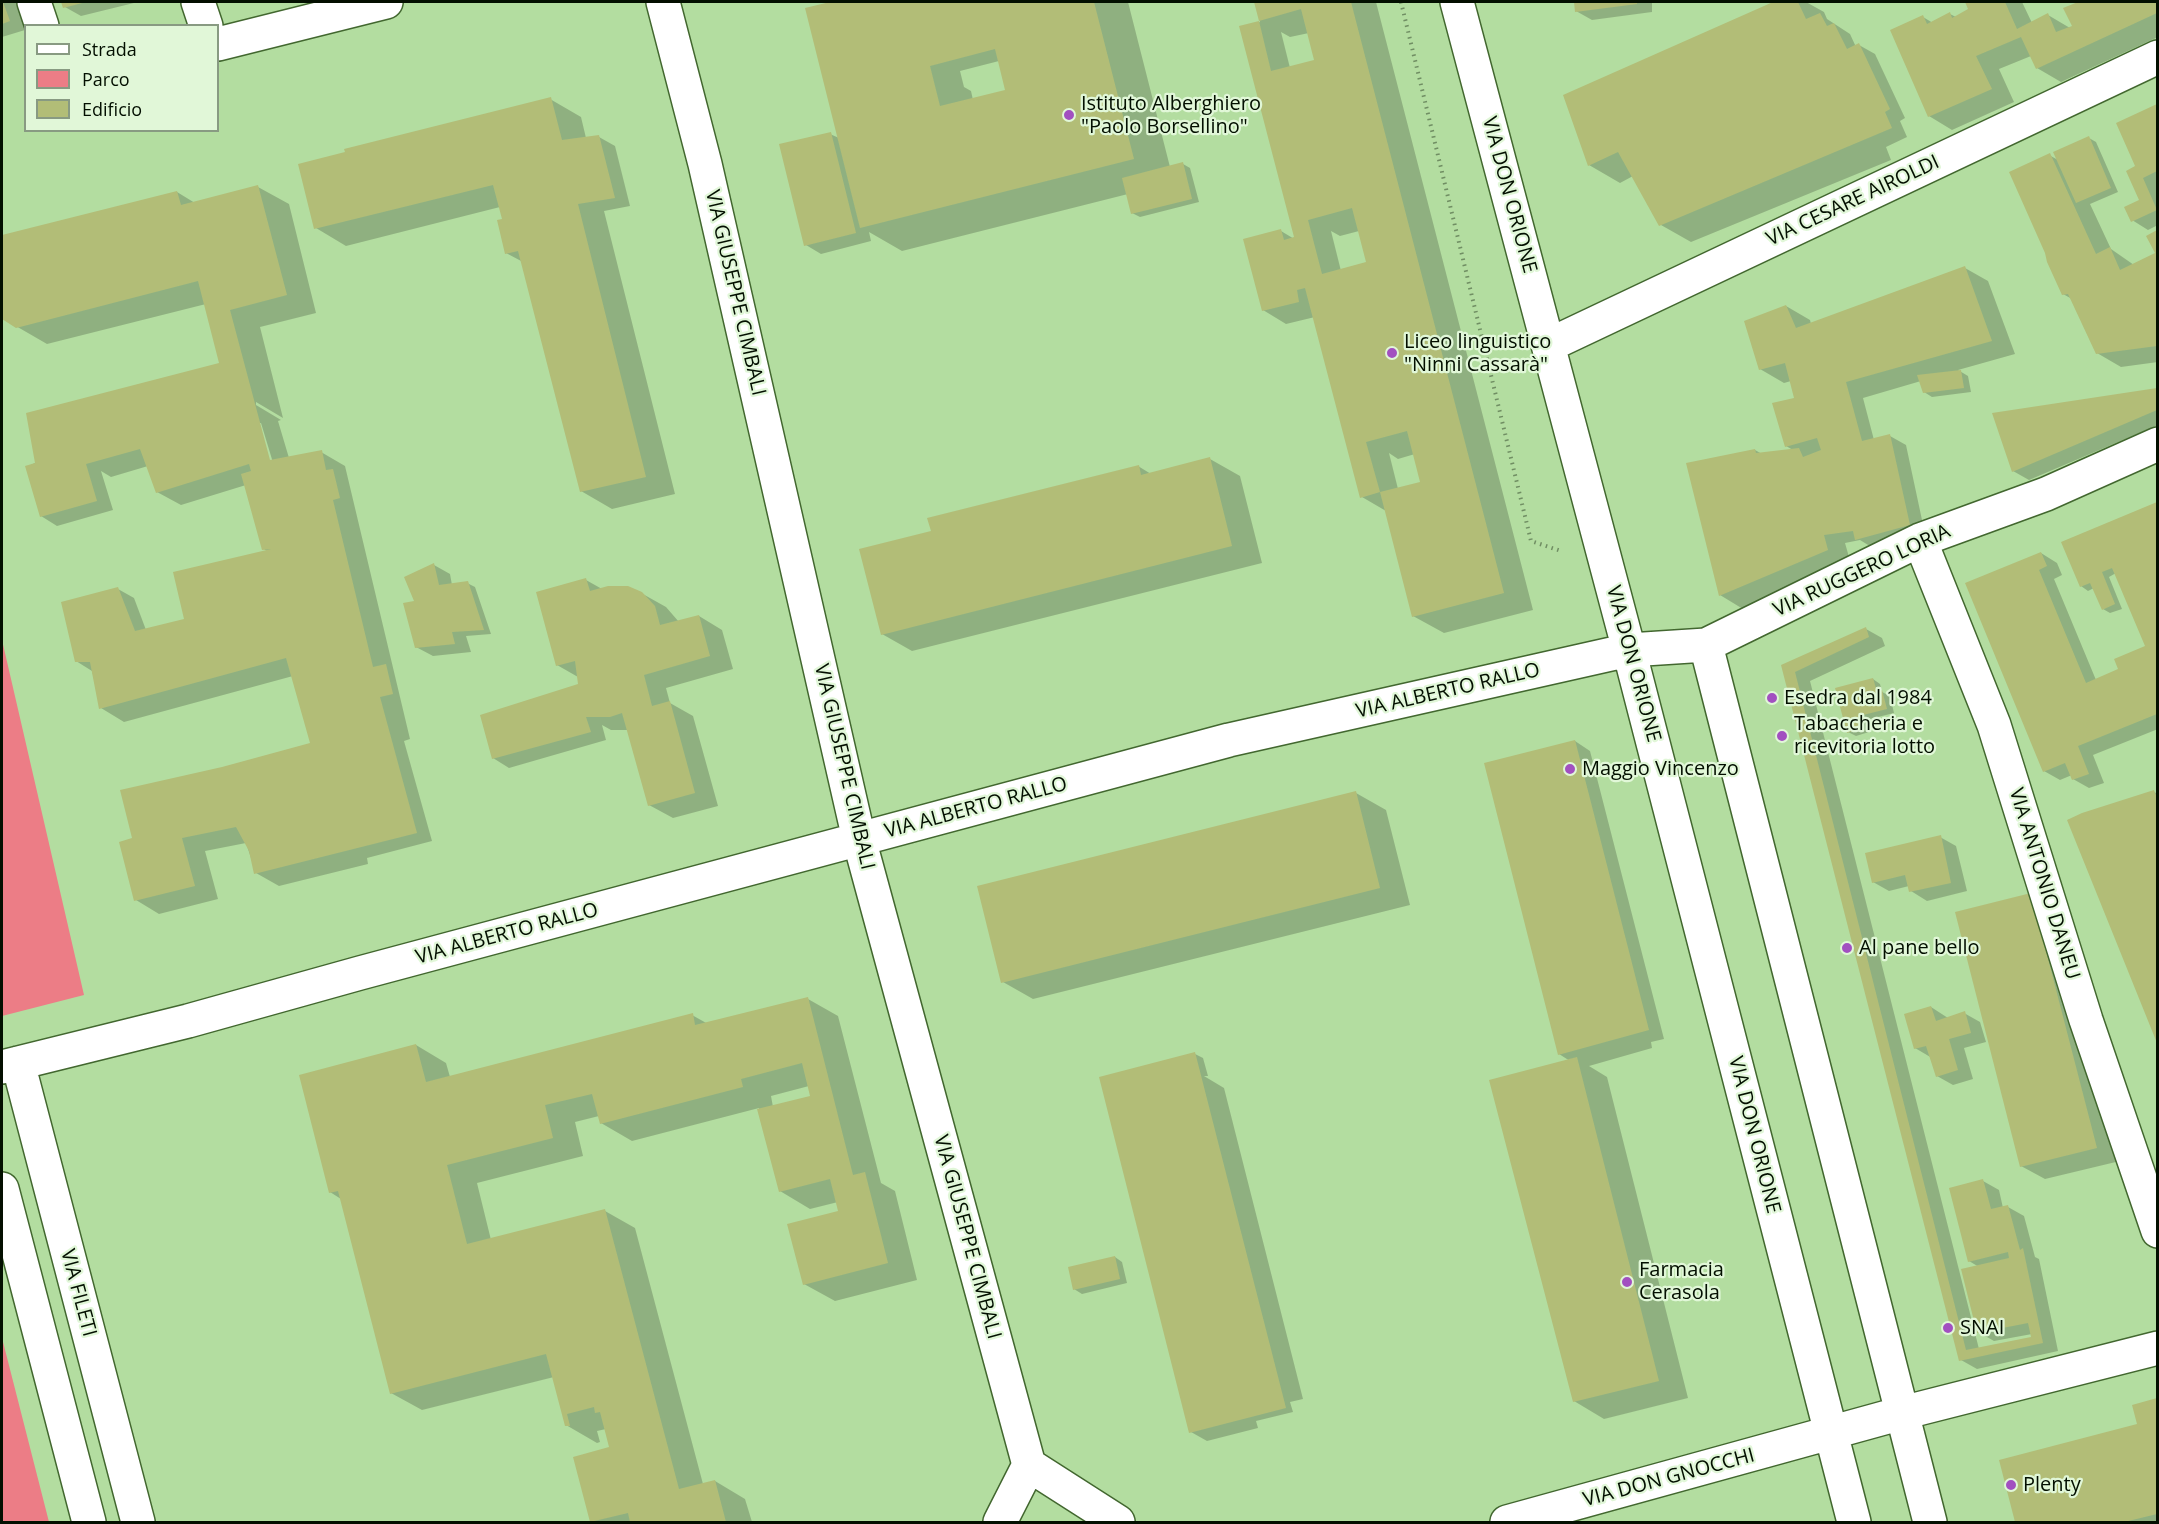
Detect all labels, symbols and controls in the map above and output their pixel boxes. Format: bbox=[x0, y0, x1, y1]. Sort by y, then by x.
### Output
legend bbox=[24, 24, 219, 132]
text: Strada bbox=[82, 37, 137, 61]
text: Parco bbox=[82, 67, 130, 91]
place label: Istituto Alberghiero "Paolo Borsellino" bbox=[1081, 92, 1261, 139]
text: Edificio bbox=[82, 97, 142, 121]
marker: Istituto Alberghiero "Paolo Borsellino" bbox=[1062, 108, 1076, 122]
street label: VIA DON ORIONE bbox=[1477, 114, 1541, 276]
street label: VIA CESARE AIROLDI bbox=[1763, 150, 1943, 252]
street label: VIA GIUSEPPE CIMBALI bbox=[700, 188, 770, 398]
place label: Liceo linguistico "Ninni Cassarà" bbox=[1404, 330, 1551, 377]
marker: Liceo linguistico "Ninni Cassarà" bbox=[1385, 346, 1399, 360]
street label: VIA RUGGERO LORIA bbox=[1770, 520, 1954, 622]
street label: VIA DON ORIONE bbox=[1601, 583, 1665, 745]
street label: VIA ALBERTO RALLO bbox=[1354, 658, 1542, 724]
street label: VIA GIUSEPPE CIMBALI bbox=[809, 662, 879, 872]
place label: Esedra dal 1984 bbox=[1784, 686, 1932, 710]
marker: Esedra dal 1984 bbox=[1765, 691, 1779, 705]
place label: Tabaccheria e ricevitoria lotto bbox=[1794, 712, 1935, 759]
marker: Tabaccheria e ricevitoria lotto bbox=[1775, 729, 1789, 743]
place label: Maggio Vincenzo bbox=[1582, 757, 1739, 781]
marker: Maggio Vincenzo bbox=[1563, 762, 1577, 776]
street label: VIA ALBERTO RALLO bbox=[882, 772, 1070, 844]
street label: VIA ANTONIO DANEU bbox=[2003, 785, 2085, 983]
street label: VIA ALBERTO RALLO bbox=[413, 898, 601, 970]
place label: Al pane bello bbox=[1859, 936, 1980, 960]
marker: Al pane bello bbox=[1840, 941, 1854, 955]
street label: VIA DON ORIONE bbox=[1723, 1054, 1785, 1216]
street label: VIA GIUSEPPE CIMBALI bbox=[928, 1132, 1006, 1342]
street label: VIA FILETI bbox=[55, 1247, 101, 1339]
place label: Farmacia Cerasola bbox=[1639, 1258, 1724, 1305]
marker: Farmacia Cerasola bbox=[1620, 1275, 1634, 1289]
place label: SNAI bbox=[1960, 1316, 2004, 1340]
marker: SNAI bbox=[1941, 1321, 1955, 1335]
street label: VIA DON GNOCCHI bbox=[1581, 1444, 1757, 1512]
place label: Plenty bbox=[2023, 1473, 2081, 1497]
marker: Plenty bbox=[2004, 1478, 2018, 1492]

